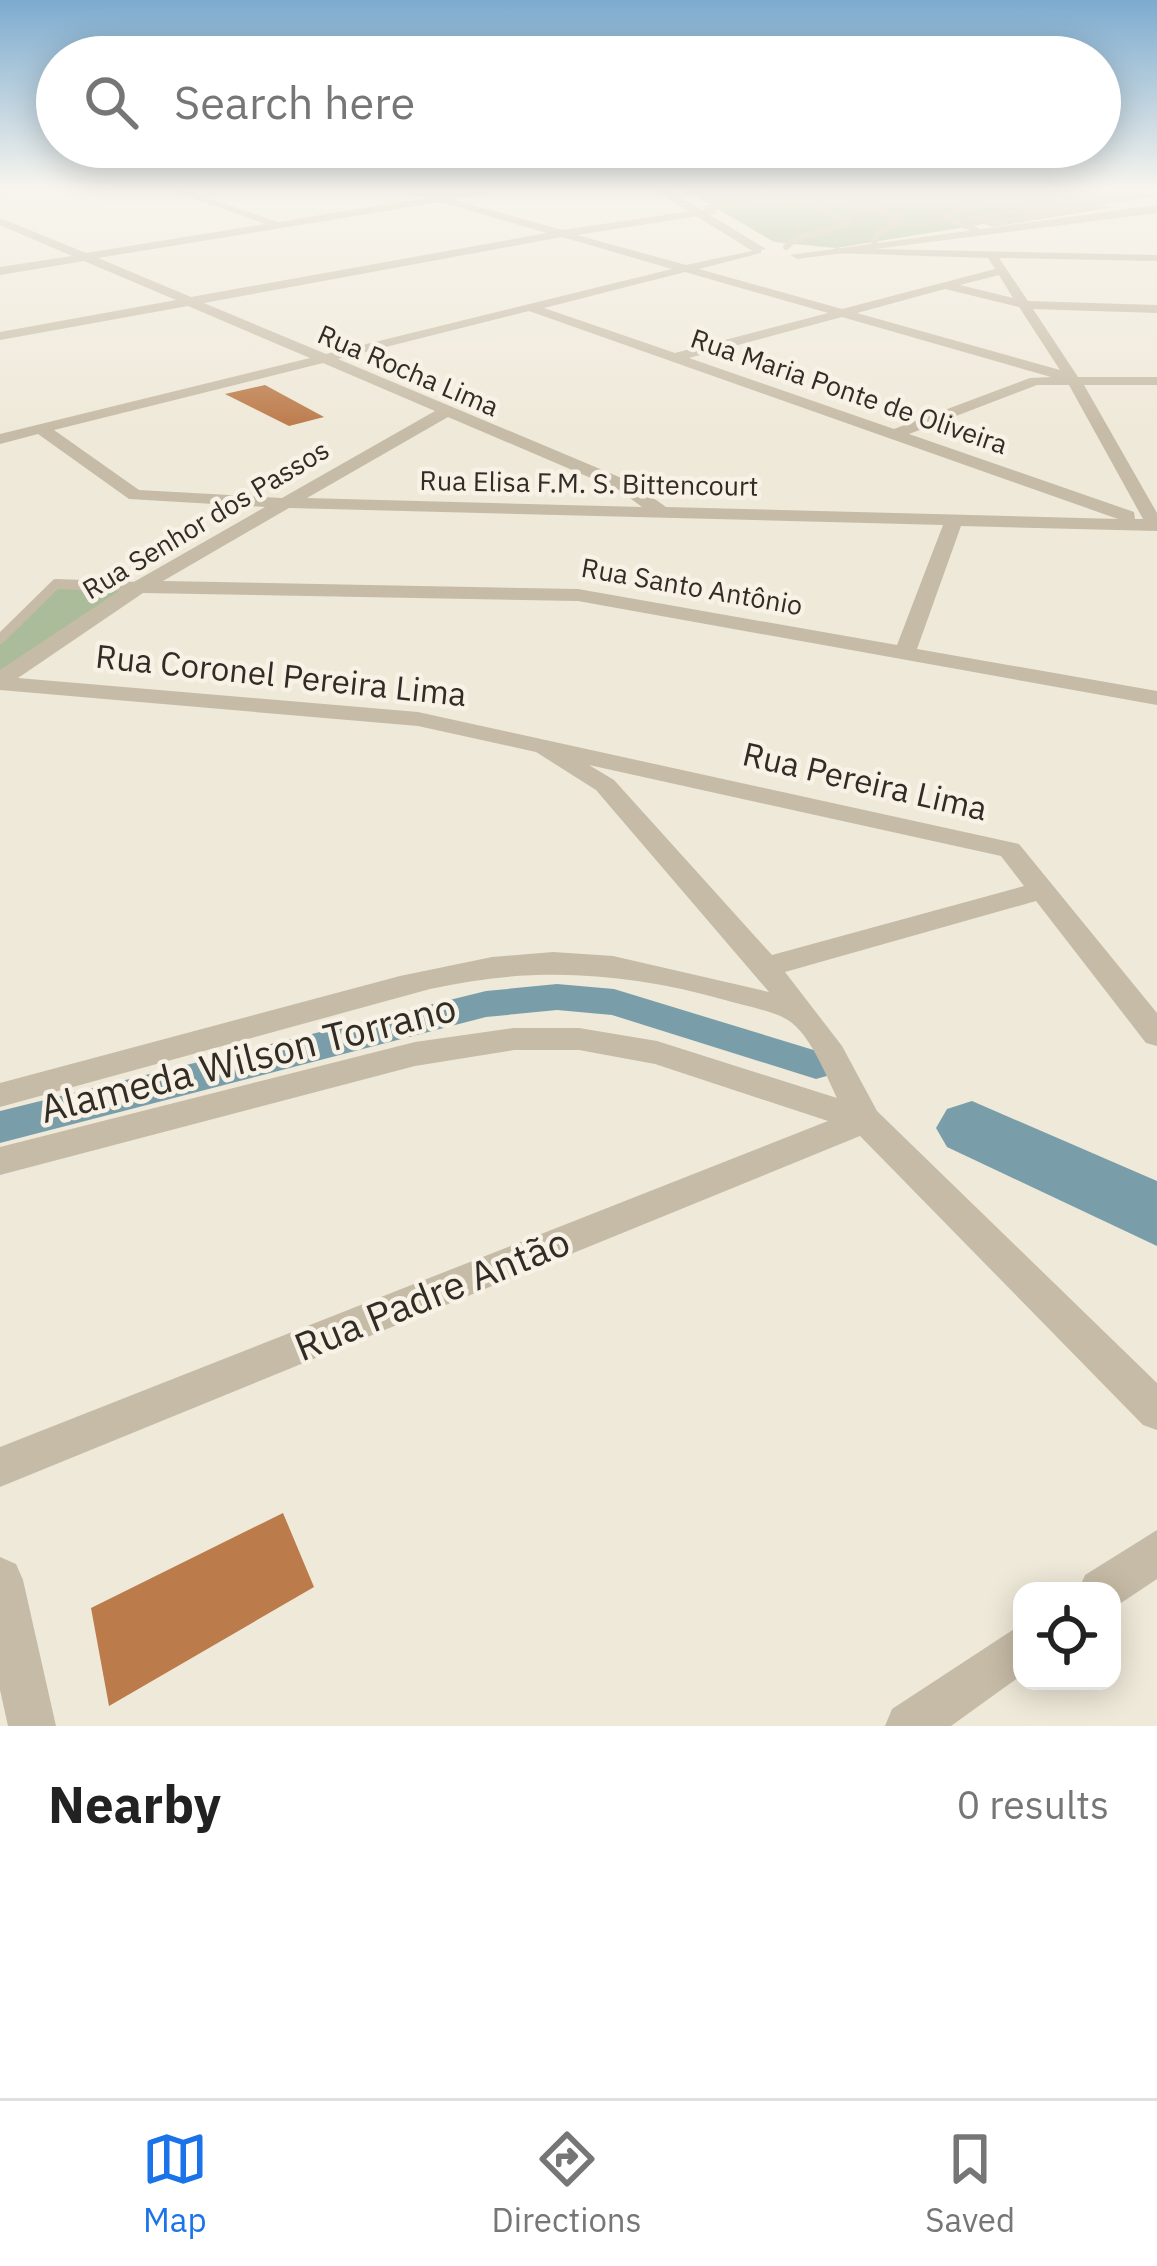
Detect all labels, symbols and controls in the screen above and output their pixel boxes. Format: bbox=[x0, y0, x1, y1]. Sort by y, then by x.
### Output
search box bbox=[36, 36, 1121, 168]
icon: search bbox=[78, 69, 144, 135]
text: Search here bbox=[174, 73, 415, 131]
street label: Rua Rocha Lima bbox=[313, 316, 504, 424]
street label: Rua Maria Ponte de Oliveira bbox=[686, 320, 1013, 461]
street label: Rua Senhor dos Passos bbox=[76, 431, 335, 606]
street label: Rua Elisa F.M. S. Bittencourt bbox=[419, 462, 759, 503]
street label: Rua Santo Antônio bbox=[579, 549, 806, 622]
street label: Rua Coronel Pereira Lima bbox=[93, 634, 469, 715]
street label: Rua Pereira Lima bbox=[739, 731, 992, 830]
street label: Alameda Wilson Torrano bbox=[35, 981, 461, 1134]
street label: Rua Padre Antão bbox=[287, 1215, 577, 1372]
map controls bbox=[1013, 1582, 1121, 1690]
button: locate bbox=[1013, 1582, 1121, 1690]
text: Nearby bbox=[48, 1771, 221, 1837]
text: 0 results bbox=[957, 1779, 1109, 1830]
tab: Map bbox=[142, 2126, 208, 2241]
tab: Directions bbox=[492, 2126, 642, 2241]
tab: Saved bbox=[925, 2126, 1015, 2241]

